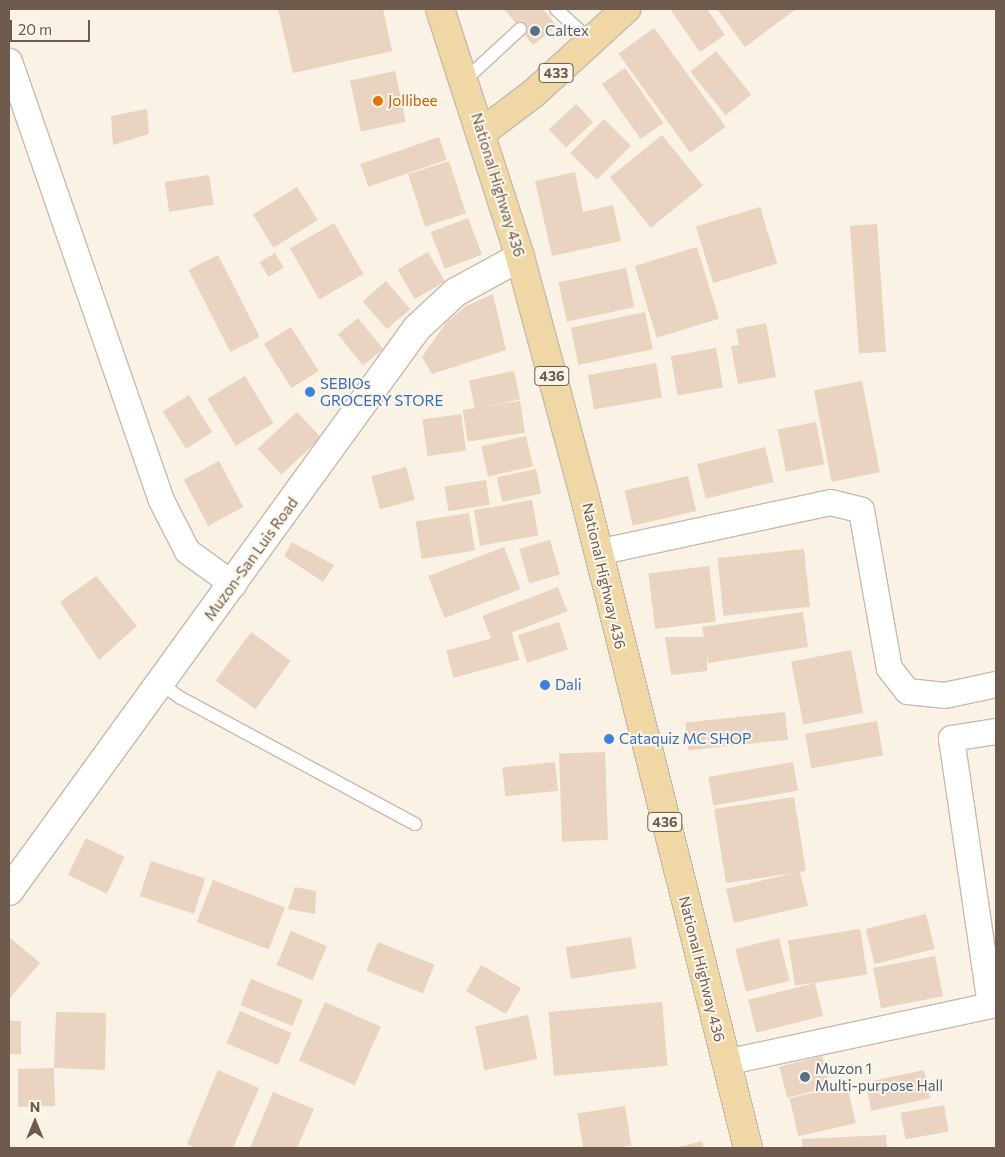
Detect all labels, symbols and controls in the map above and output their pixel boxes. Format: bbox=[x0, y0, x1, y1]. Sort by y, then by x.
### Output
scale bar bbox=[12, 10, 92, 42]
text: 20 m bbox=[18, 20, 52, 38]
place label: Caltex bbox=[545, 22, 589, 40]
marker: Caltex bbox=[529, 25, 541, 37]
road number: 433 bbox=[538, 62, 574, 84]
place label: Jollibee bbox=[388, 92, 437, 110]
marker: Jollibee bbox=[372, 95, 384, 107]
street label: National Highway 436 bbox=[468, 111, 528, 259]
road number: 436 bbox=[533, 364, 571, 388]
place label: SEBIOs GROCERY STORE bbox=[320, 374, 444, 409]
marker: SEBIOs GROCERY STORE bbox=[304, 386, 316, 398]
street label: Muzon-San Luis Road bbox=[200, 494, 302, 624]
street label: National Highway 436 bbox=[578, 501, 630, 651]
place label: Dali bbox=[555, 676, 582, 694]
marker: Dali bbox=[539, 679, 551, 691]
place label: Cataquiz MC SHOP bbox=[619, 730, 751, 748]
marker: Cataquiz MC SHOP bbox=[603, 733, 615, 745]
road number: 436 bbox=[646, 810, 684, 834]
street label: National Highway 436 bbox=[675, 894, 729, 1044]
place label: Muzon 1 Multi-purpose Hall bbox=[815, 1059, 943, 1094]
marker: Muzon 1 Multi-purpose Hall bbox=[799, 1071, 811, 1083]
north arrow bbox=[10, 1097, 60, 1147]
text: N bbox=[30, 1098, 40, 1115]

